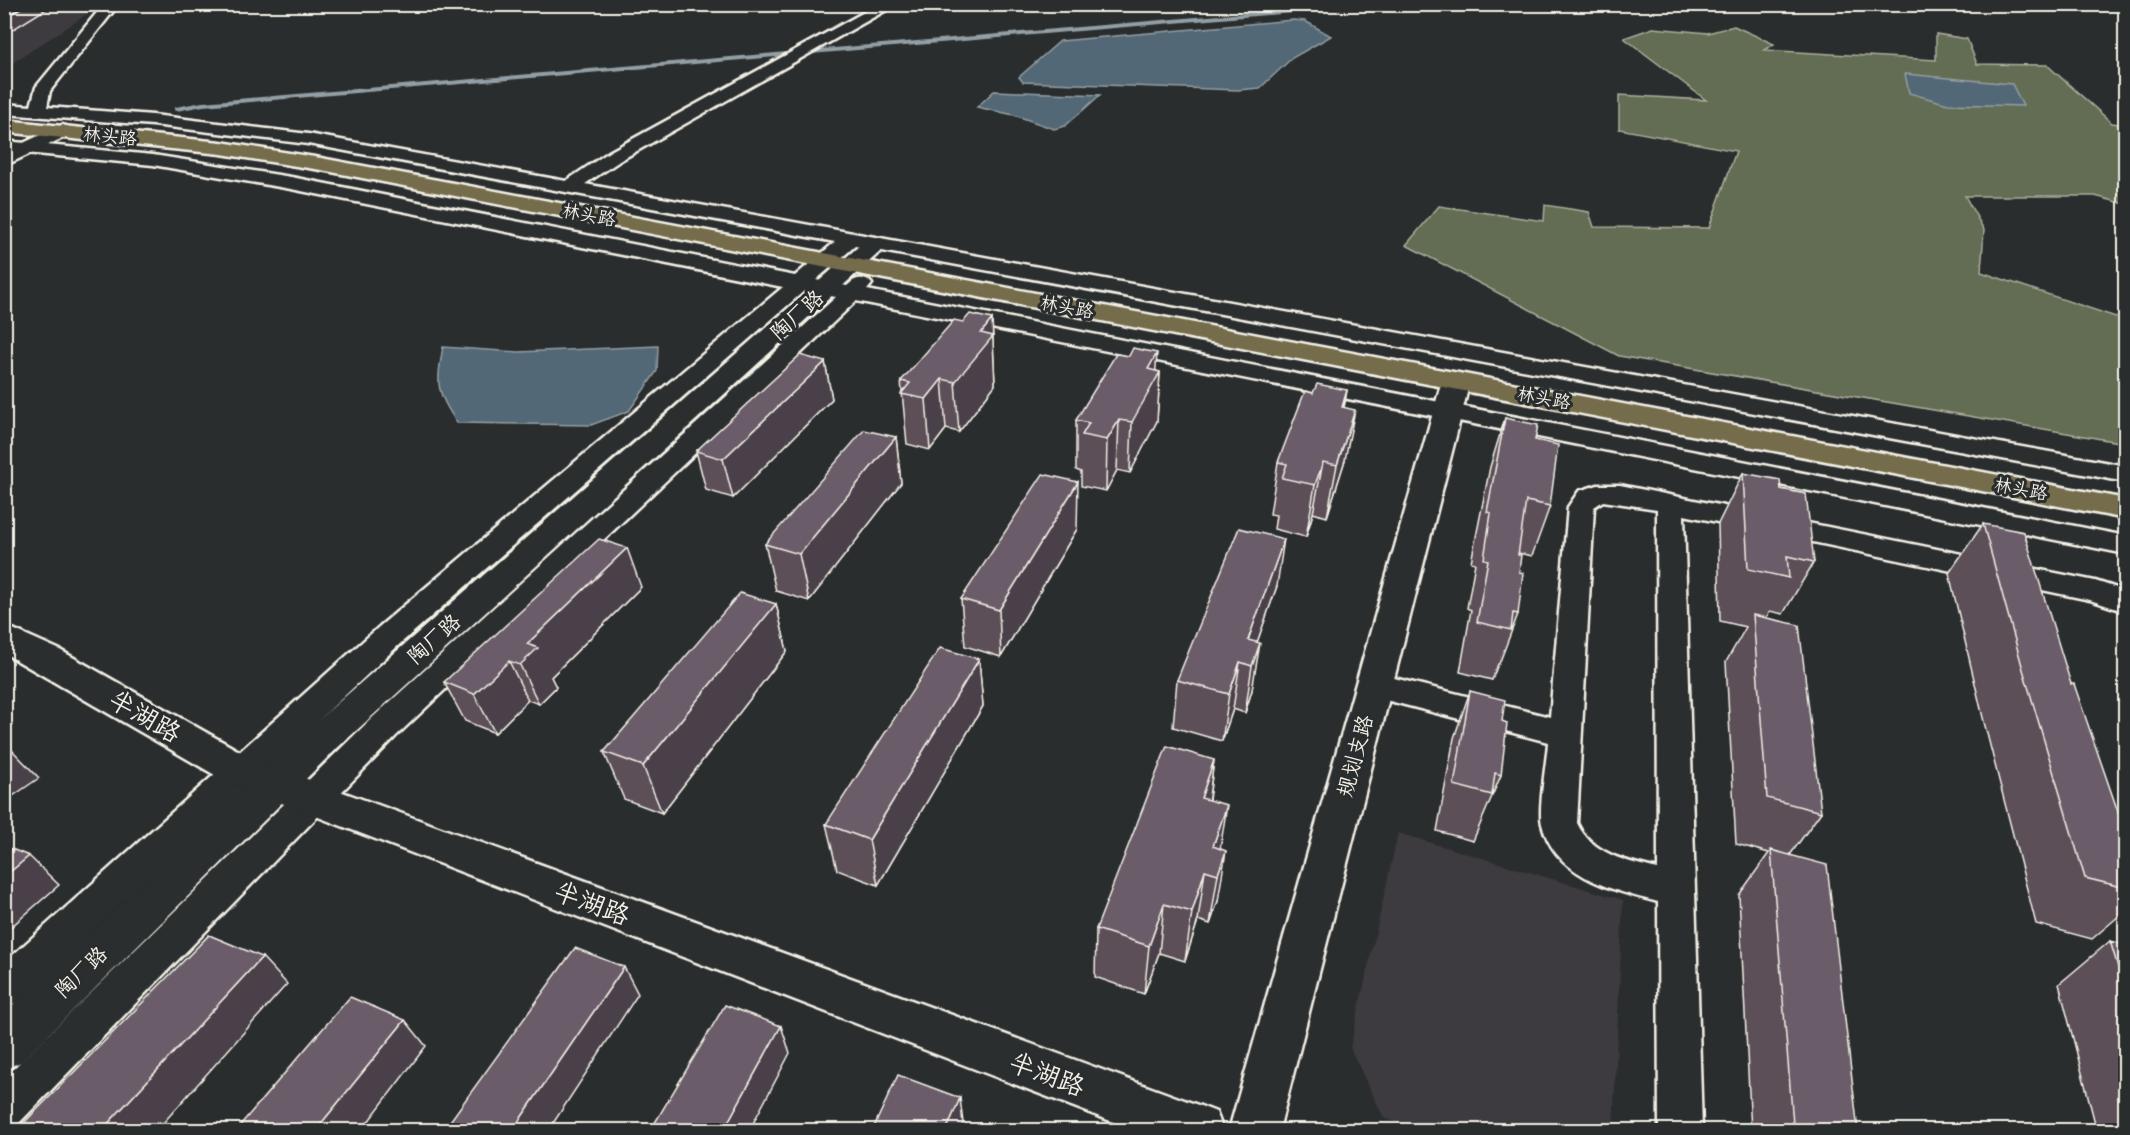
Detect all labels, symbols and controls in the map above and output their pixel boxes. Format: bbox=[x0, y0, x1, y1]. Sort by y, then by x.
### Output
street label: 林头路 bbox=[81, 120, 138, 155]
street label: 林头路 bbox=[559, 197, 618, 236]
street label: 陶厂路 bbox=[764, 283, 832, 349]
street label: 林头路 bbox=[1037, 289, 1096, 328]
street label: 林头路 bbox=[1514, 380, 1573, 419]
street label: 林头路 bbox=[1991, 471, 2050, 510]
street label: 陶厂路 bbox=[401, 607, 469, 673]
street label: 半湖路 bbox=[100, 680, 188, 755]
street label: 规划支路 bbox=[1330, 712, 1383, 801]
street label: 半湖路 bbox=[547, 871, 635, 938]
street label: 陶厂路 bbox=[48, 939, 116, 1007]
street label: 半湖路 bbox=[1002, 1042, 1090, 1109]

